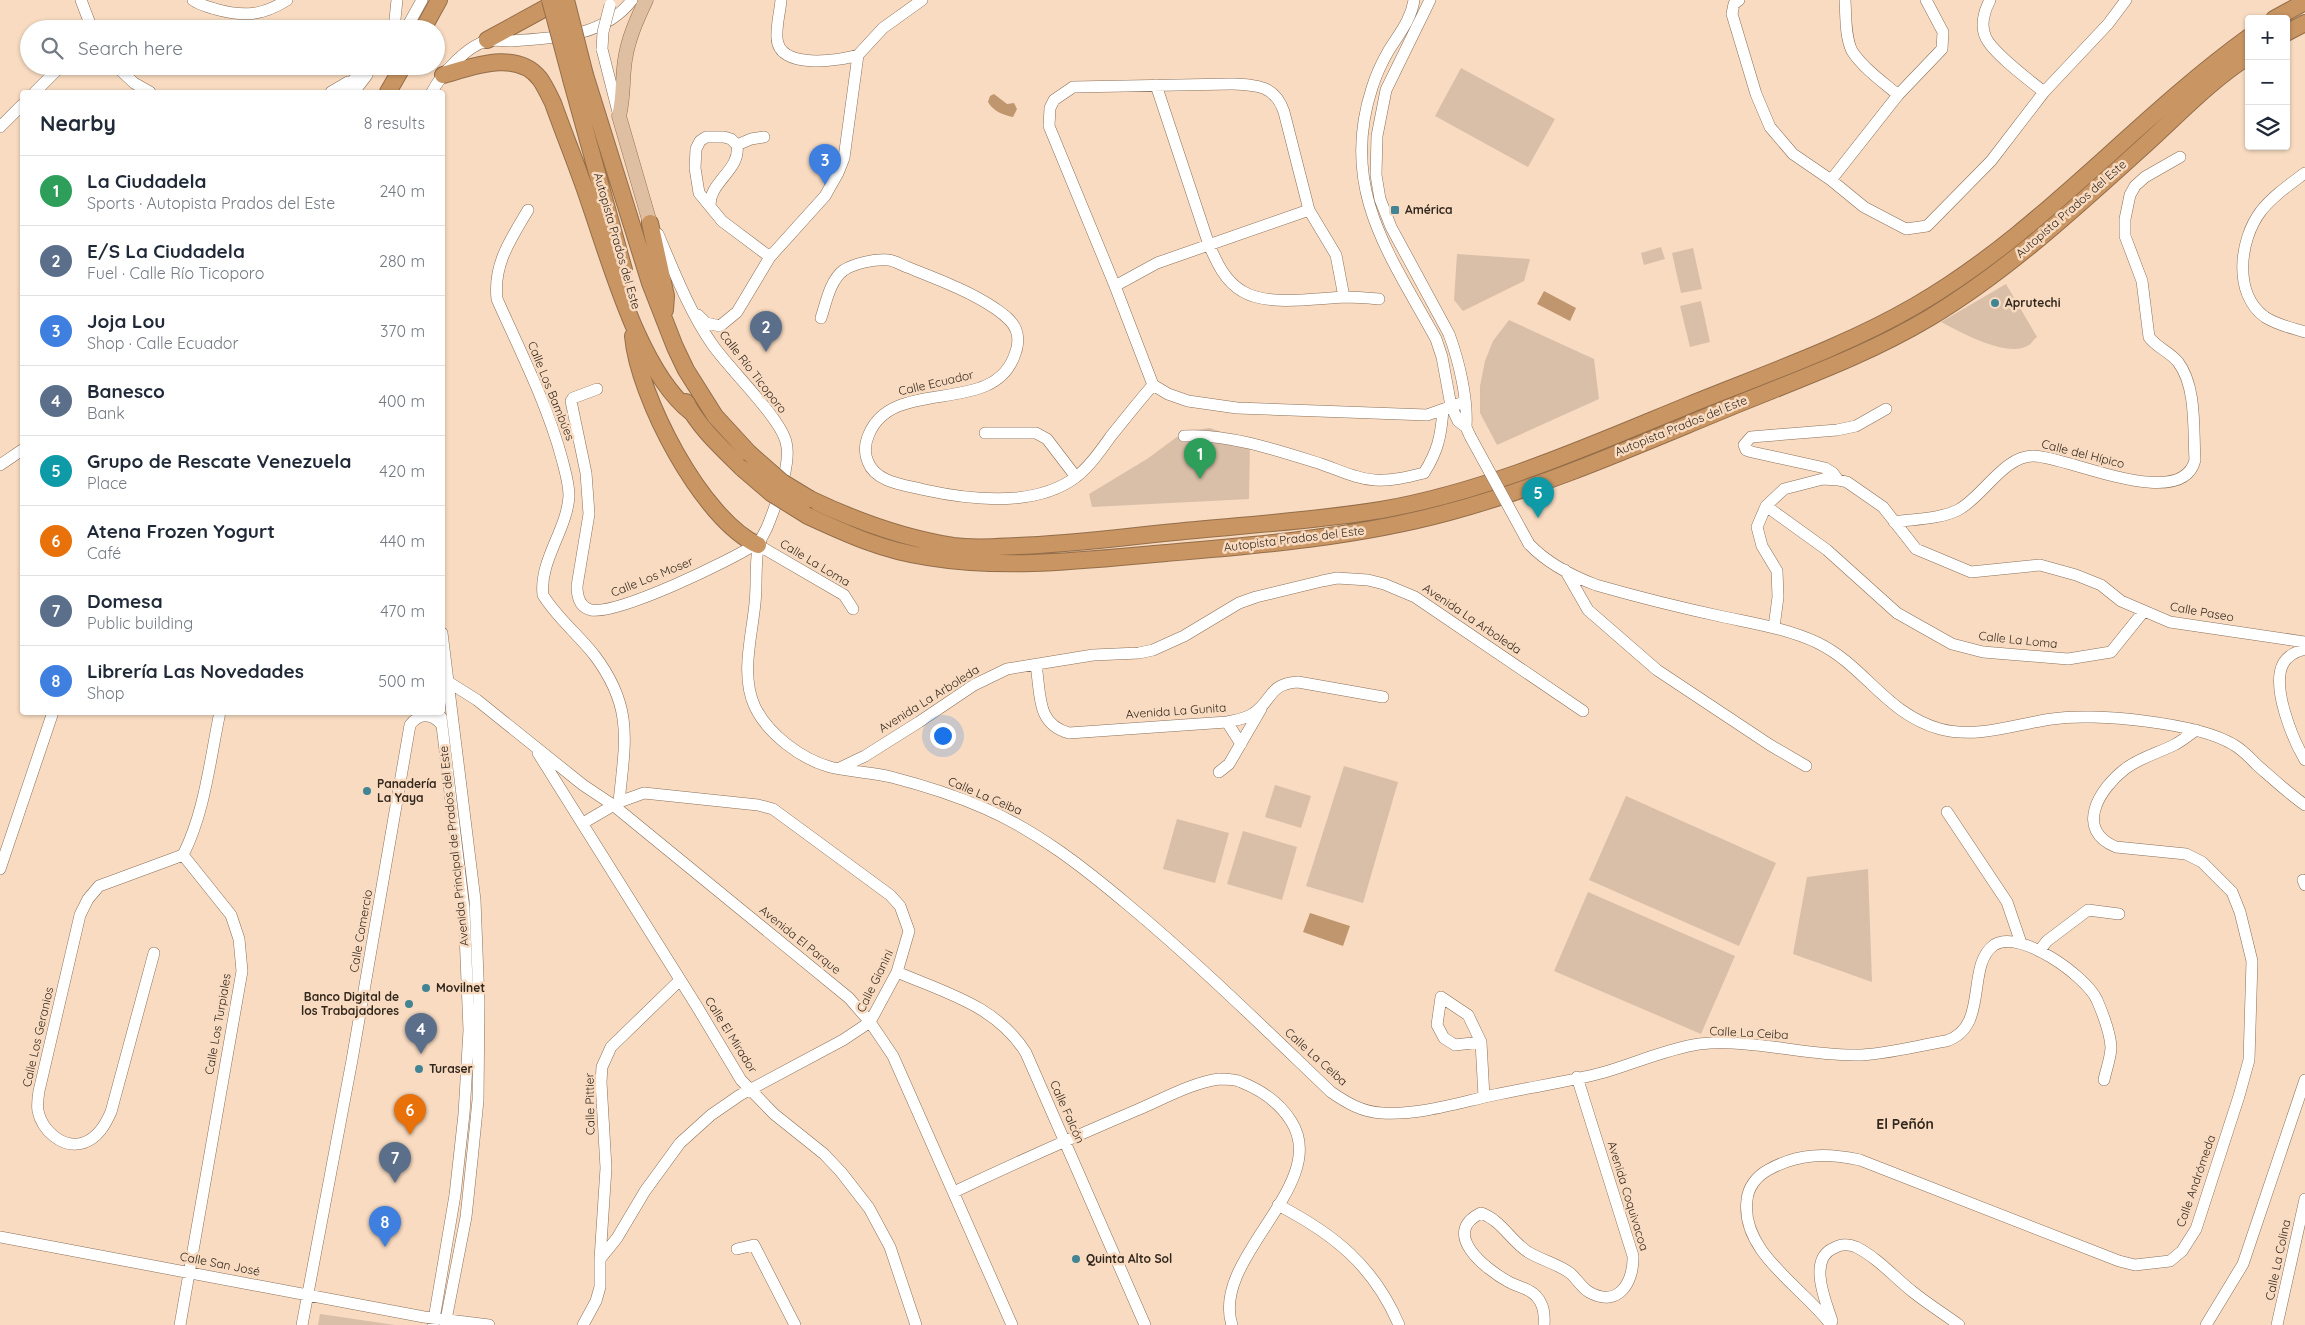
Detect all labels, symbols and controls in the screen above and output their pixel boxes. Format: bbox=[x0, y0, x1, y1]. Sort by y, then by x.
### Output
map controls bbox=[2245, 15, 2290, 150]
button: + bbox=[2245, 15, 2290, 60]
search box bbox=[20, 20, 445, 75]
icon: search bbox=[38, 34, 66, 62]
text: Search here bbox=[78, 36, 183, 60]
button: − bbox=[2245, 60, 2290, 105]
button: layers bbox=[2245, 105, 2290, 150]
text: Nearby bbox=[40, 110, 116, 136]
text: 8 results bbox=[364, 113, 425, 133]
pin: 3 bbox=[809, 144, 841, 185]
street label: Autopista Prados del Este bbox=[2012, 156, 2129, 261]
text: La Ciudadela bbox=[87, 169, 207, 193]
street label: Autopista Prados del Este bbox=[591, 171, 644, 311]
text: 1 bbox=[53, 181, 59, 201]
text: 240 m bbox=[379, 181, 425, 201]
text: Sports · Autopista Prados del Este bbox=[87, 193, 335, 213]
place label: América bbox=[1405, 202, 1453, 217]
marker: América bbox=[1389, 204, 1401, 216]
text: E/S La Ciudadela bbox=[87, 239, 245, 263]
text: 2 bbox=[51, 251, 61, 271]
text: 280 m bbox=[379, 251, 425, 271]
text: Fuel · Calle Río Ticoporo bbox=[87, 263, 264, 283]
place label: Aprutechi bbox=[2005, 295, 2061, 310]
marker: Aprutechi bbox=[1989, 297, 2001, 309]
text: Joja Lou bbox=[87, 309, 166, 333]
pin: 2 bbox=[750, 311, 782, 352]
text: 3 bbox=[52, 321, 60, 341]
text: 370 m bbox=[380, 321, 425, 341]
street label: Calle Río Ticoporo bbox=[716, 327, 790, 416]
text: Shop · Calle Ecuador bbox=[87, 333, 239, 353]
street label: Calle Los Bambúes bbox=[525, 339, 578, 443]
street label: Calle Ecuador bbox=[897, 366, 975, 398]
text: Banesco bbox=[87, 379, 165, 403]
text: 4 bbox=[51, 391, 61, 411]
text: 400 m bbox=[379, 391, 425, 411]
street label: Autopista Prados del Este bbox=[1612, 392, 1749, 459]
text: Bank bbox=[87, 403, 125, 423]
street label: Calle del Hípico bbox=[2040, 436, 2126, 471]
pin: 1 bbox=[1184, 438, 1216, 479]
text: Grupo de Rescate Venezuela bbox=[87, 449, 351, 473]
text: 5 bbox=[51, 461, 61, 481]
text: 420 m bbox=[379, 461, 425, 481]
text: Place bbox=[87, 473, 127, 493]
pin: 5 bbox=[1522, 477, 1554, 518]
text: Atena Frozen Yogurt bbox=[87, 519, 275, 543]
street label: Autopista Prados del Este bbox=[1223, 522, 1365, 555]
text: 6 bbox=[52, 531, 60, 551]
text: 440 m bbox=[380, 531, 425, 551]
street label: Calle La Loma bbox=[777, 536, 853, 589]
text: Café bbox=[87, 543, 121, 563]
street label: Calle Los Moser bbox=[609, 553, 695, 600]
street label: Avenida La Arboleda bbox=[1420, 580, 1524, 657]
text: Domesa bbox=[87, 589, 163, 613]
street label: Calle Paseo bbox=[2169, 599, 2235, 625]
text: 7 bbox=[52, 601, 60, 621]
text: 470 m bbox=[380, 601, 425, 621]
text: Public building bbox=[87, 613, 193, 633]
street label: Calle La Loma bbox=[1978, 628, 2058, 651]
text: Librería Las Novedades bbox=[87, 659, 304, 683]
street label: Avenida La Arboleda bbox=[876, 662, 982, 736]
text: 8 bbox=[52, 671, 60, 691]
text: 500 m bbox=[378, 671, 425, 691]
text: Shop bbox=[87, 683, 124, 703]
street label: Avenida La Gunita bbox=[1125, 700, 1227, 721]
your location bbox=[930, 723, 956, 749]
street label: Avenida Principal de Prados del Este bbox=[435, 745, 471, 947]
street label: Calle La Ceiba bbox=[946, 773, 1025, 818]
place label: Panadería La Yaya bbox=[377, 776, 437, 805]
marker: Panadería La Yaya bbox=[361, 785, 373, 797]
street label: Calle Comercio bbox=[346, 888, 375, 973]
street label: Avenida El Parque bbox=[757, 902, 844, 977]
street label: Calle Gianini bbox=[853, 947, 896, 1015]
street label: Calle Los Turpiales bbox=[201, 972, 234, 1076]
place label: Movilnet bbox=[436, 980, 485, 995]
marker: Movilnet bbox=[420, 982, 432, 994]
street label: Calle Los Geranios bbox=[19, 985, 56, 1088]
place label: Banco Digital de los Trabajadores bbox=[301, 989, 399, 1018]
street label: Calle El Mirador bbox=[702, 994, 761, 1076]
marker: Banco Digital de los Trabajadores bbox=[403, 998, 415, 1010]
pin: 4 bbox=[405, 1013, 437, 1054]
street label: Calle La Ceiba bbox=[1709, 1023, 1789, 1042]
street label: Calle La Ceiba bbox=[1282, 1025, 1351, 1089]
place label: Turaser bbox=[429, 1061, 473, 1076]
marker: Turaser bbox=[413, 1063, 425, 1075]
street label: Calle Pittier bbox=[581, 1072, 598, 1135]
street label: Calle Falcón bbox=[1047, 1078, 1088, 1146]
pin: 6 bbox=[394, 1094, 426, 1135]
district label: El Peñón bbox=[1876, 1115, 1934, 1133]
street label: Calle Andrómeda bbox=[2173, 1133, 2218, 1229]
street label: Avenida Coquivacoa bbox=[1605, 1139, 1652, 1253]
pin: 7 bbox=[379, 1142, 411, 1183]
pin: 8 bbox=[369, 1206, 401, 1247]
street label: Calle La Colina bbox=[2262, 1218, 2293, 1302]
street label: Calle San José bbox=[179, 1248, 262, 1279]
place label: Quinta Alto Sol bbox=[1086, 1251, 1172, 1266]
marker: Quinta Alto Sol bbox=[1070, 1253, 1082, 1265]

